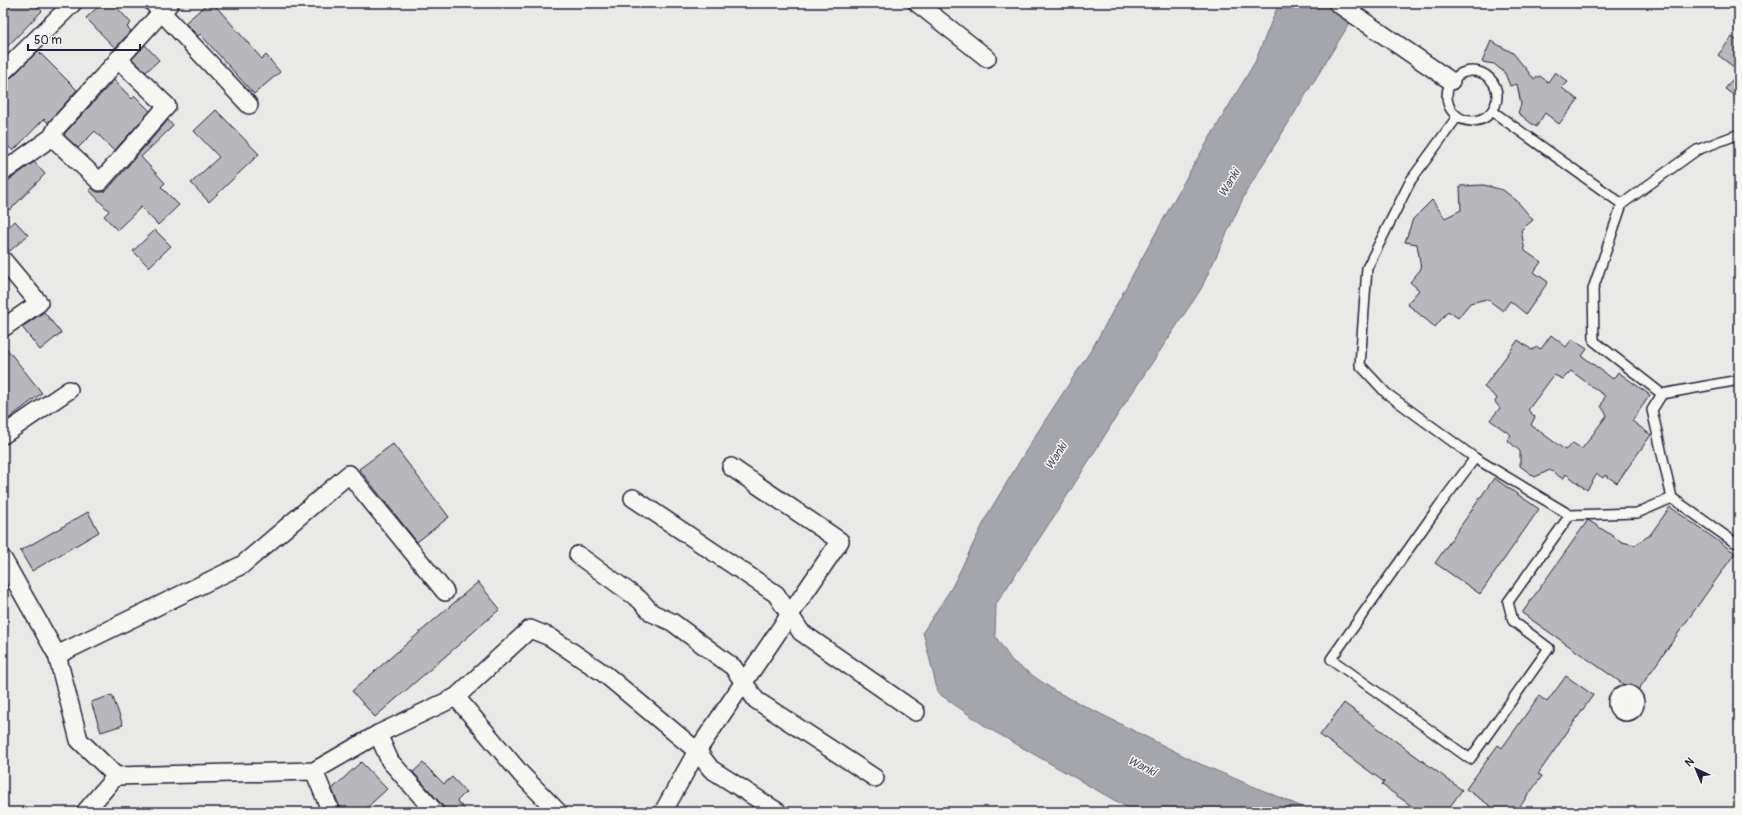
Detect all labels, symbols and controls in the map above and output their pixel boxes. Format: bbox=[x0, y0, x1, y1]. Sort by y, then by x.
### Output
scale bar bbox=[28, 26, 140, 52]
text: 50 m bbox=[34, 33, 62, 48]
water label: Wanki bbox=[1215, 165, 1244, 200]
water label: Wanki bbox=[1042, 438, 1072, 473]
north arrow bbox=[1676, 749, 1716, 789]
water label: Wanki bbox=[1125, 753, 1160, 781]
text: N bbox=[1682, 755, 1697, 769]

